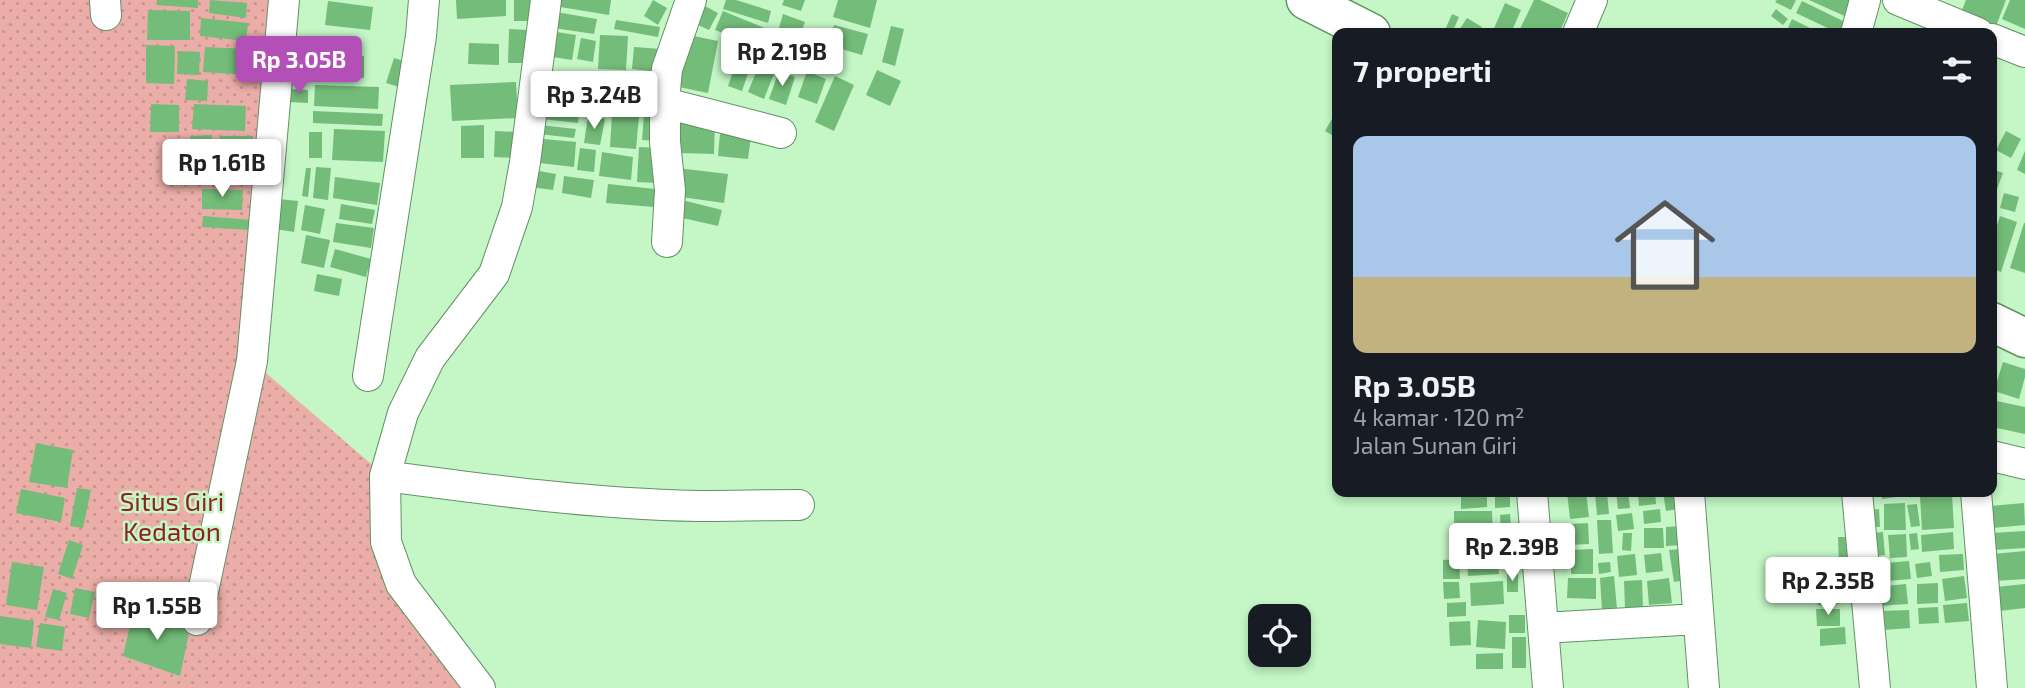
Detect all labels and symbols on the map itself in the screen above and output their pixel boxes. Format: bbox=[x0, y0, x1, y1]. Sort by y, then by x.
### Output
pin: Rp 2.19B bbox=[710, 28, 854, 88]
pin: Rp 3.05B bbox=[227, 36, 371, 96]
pin: Rp 3.24B bbox=[522, 72, 666, 131]
pin: Rp 1.61B bbox=[150, 140, 294, 199]
park label: Situs Giri Kedaton bbox=[120, 485, 224, 546]
pin: Rp 2.39B bbox=[1440, 524, 1584, 583]
pin: Rp 2.35B bbox=[1756, 558, 1900, 617]
pin: Rp 1.55B bbox=[85, 582, 229, 642]

